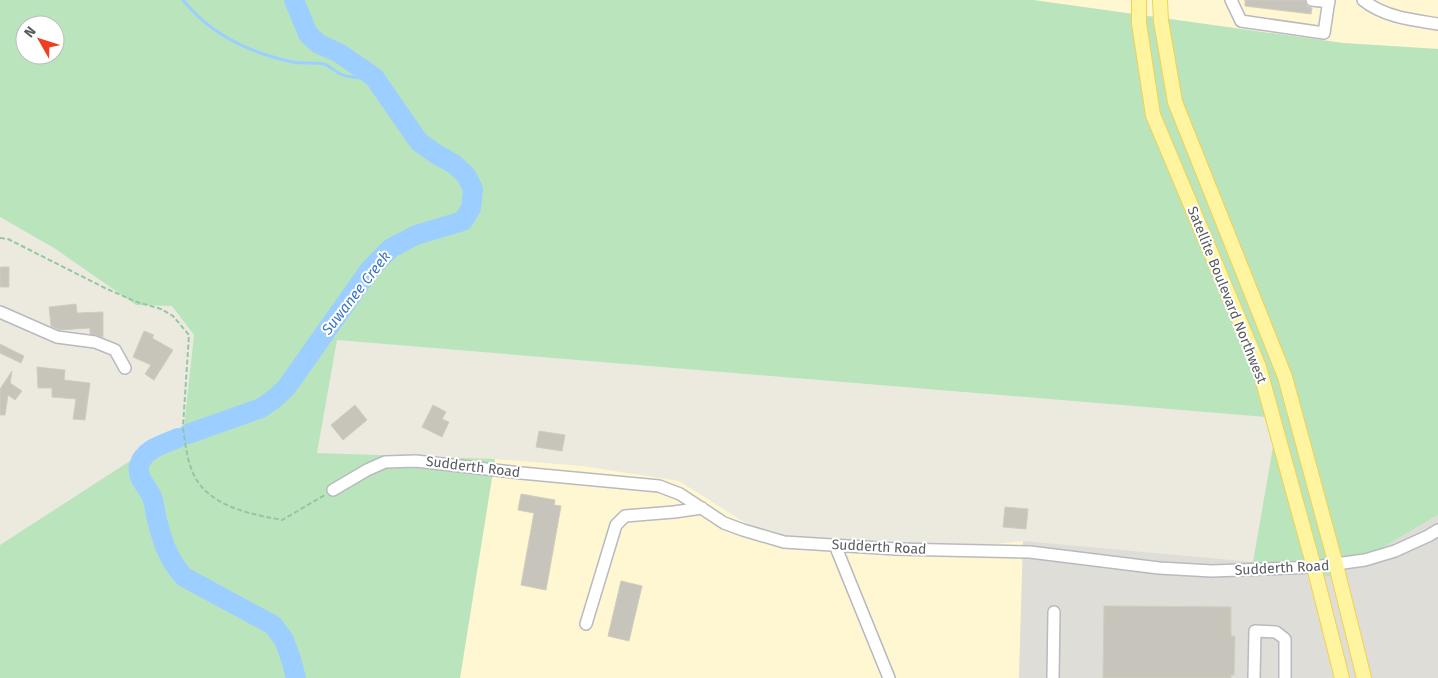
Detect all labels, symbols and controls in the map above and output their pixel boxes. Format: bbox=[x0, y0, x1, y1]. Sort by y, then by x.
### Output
north arrow bbox=[15, 15, 65, 65]
text: N bbox=[21, 23, 40, 41]
street label: Satellite Boulevard Northwest bbox=[1184, 204, 1271, 387]
water label: Suwanee Creek bbox=[317, 248, 394, 339]
street label: Sudderth Road bbox=[425, 453, 521, 481]
street label: Sudderth Road bbox=[831, 536, 927, 558]
street label: Sudderth Road bbox=[1234, 557, 1330, 579]

